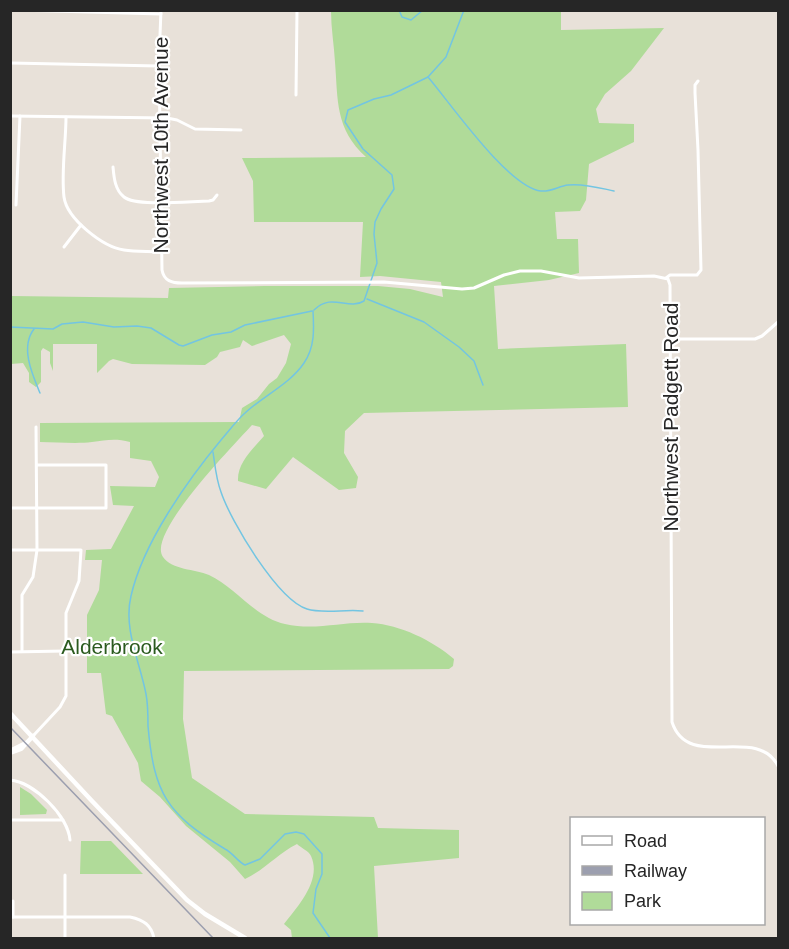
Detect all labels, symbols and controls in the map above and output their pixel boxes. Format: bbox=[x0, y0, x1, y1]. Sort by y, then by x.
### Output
street label: Northwest 10th Avenue bbox=[149, 37, 172, 253]
street label: Northwest Padgett Road bbox=[659, 303, 682, 531]
park label: Alderbrook bbox=[61, 635, 163, 658]
legend bbox=[570, 817, 765, 925]
text: Road bbox=[624, 831, 667, 851]
text: Railway bbox=[624, 861, 687, 881]
text: Park bbox=[624, 891, 662, 911]

